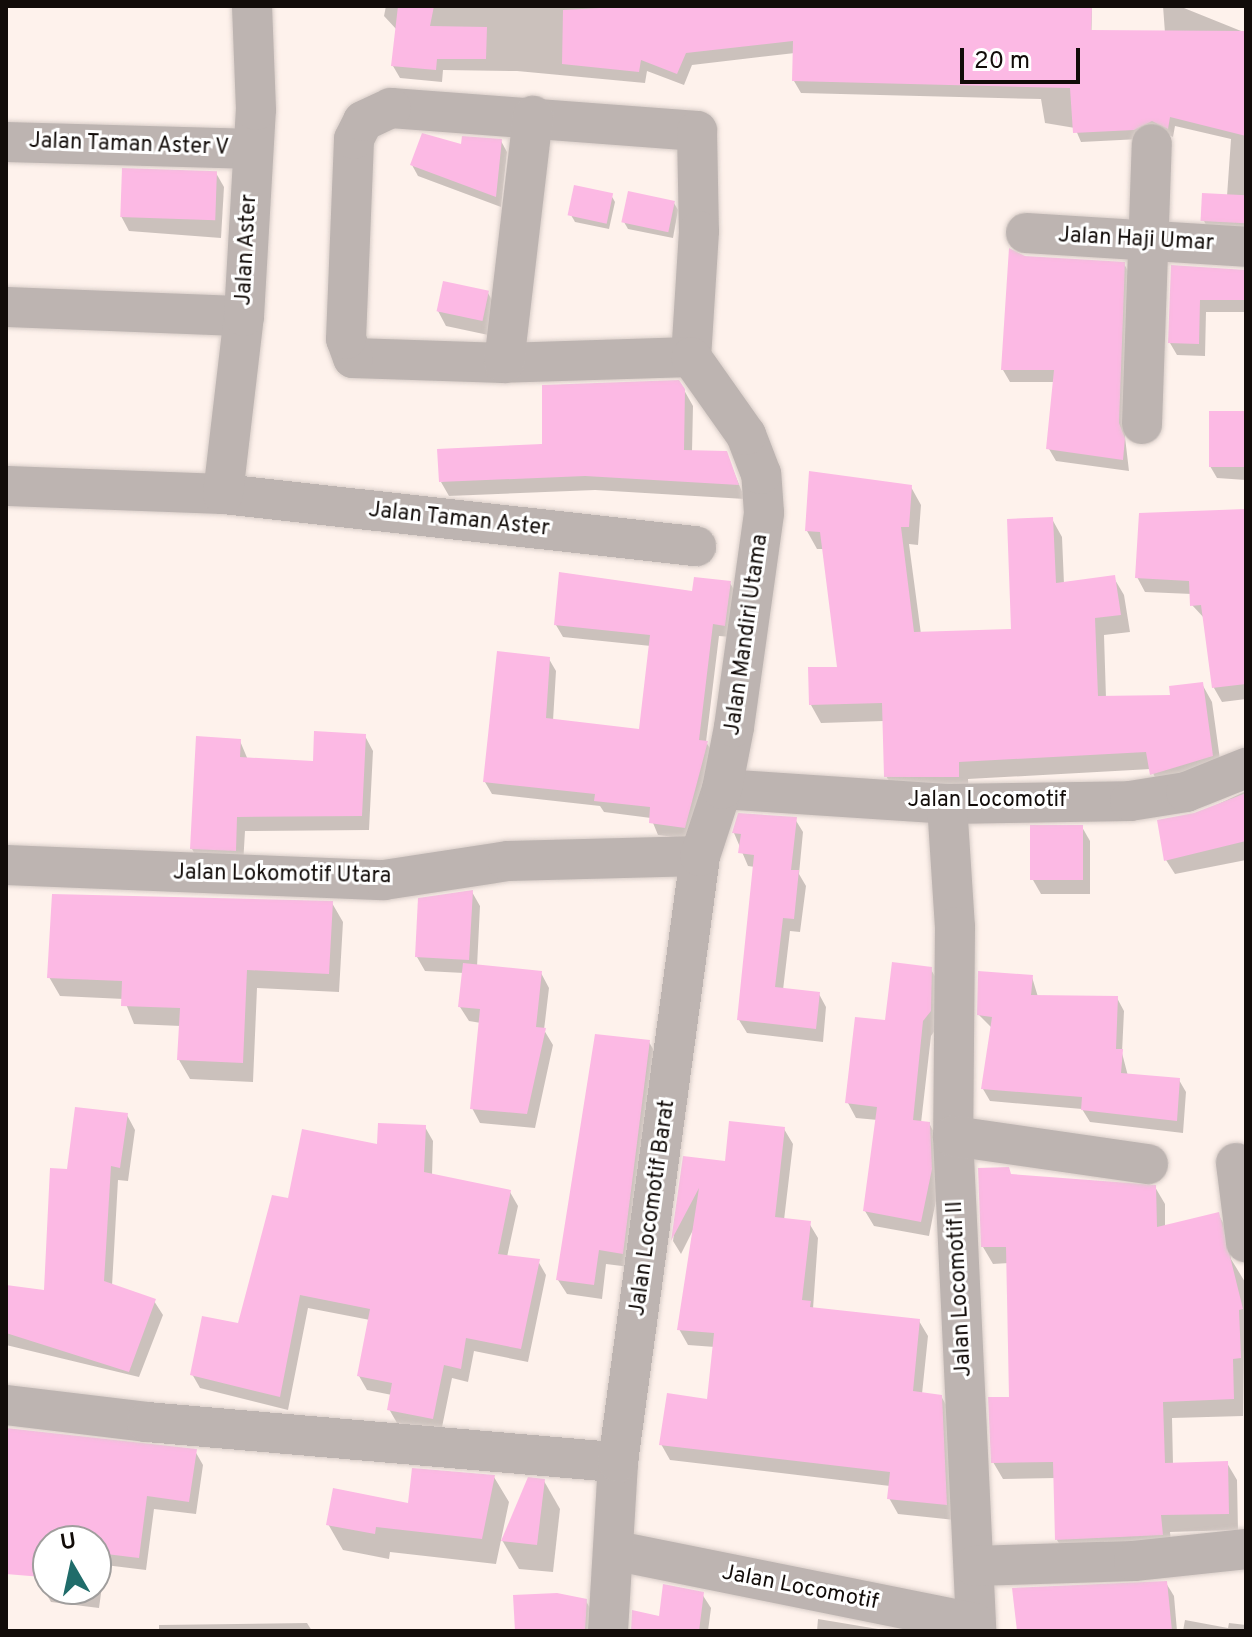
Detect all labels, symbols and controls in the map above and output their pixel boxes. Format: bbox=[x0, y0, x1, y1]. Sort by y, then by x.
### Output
scale bar bbox=[964, 32, 1084, 82]
text: 20 m bbox=[974, 47, 1030, 77]
street label: Jalan Taman Aster V bbox=[27, 128, 231, 162]
street label: Jalan Aster bbox=[231, 193, 263, 307]
street label: Jalan Haji Umar bbox=[1057, 223, 1215, 257]
street label: Jalan Taman Aster bbox=[366, 497, 552, 543]
street label: Jalan Mandiri Utama bbox=[720, 533, 774, 737]
street label: Jalan Locomotif bbox=[908, 788, 1066, 814]
street label: Jalan Lokomotif Utara bbox=[173, 860, 391, 890]
street label: Jalan Locomotif Barat bbox=[625, 1098, 681, 1318]
street label: Jalan Locomotif II bbox=[942, 1200, 978, 1378]
north arrow bbox=[32, 1525, 112, 1605]
text: U bbox=[59, 1528, 78, 1557]
street label: Jalan Locomotif bbox=[720, 1560, 880, 1616]

